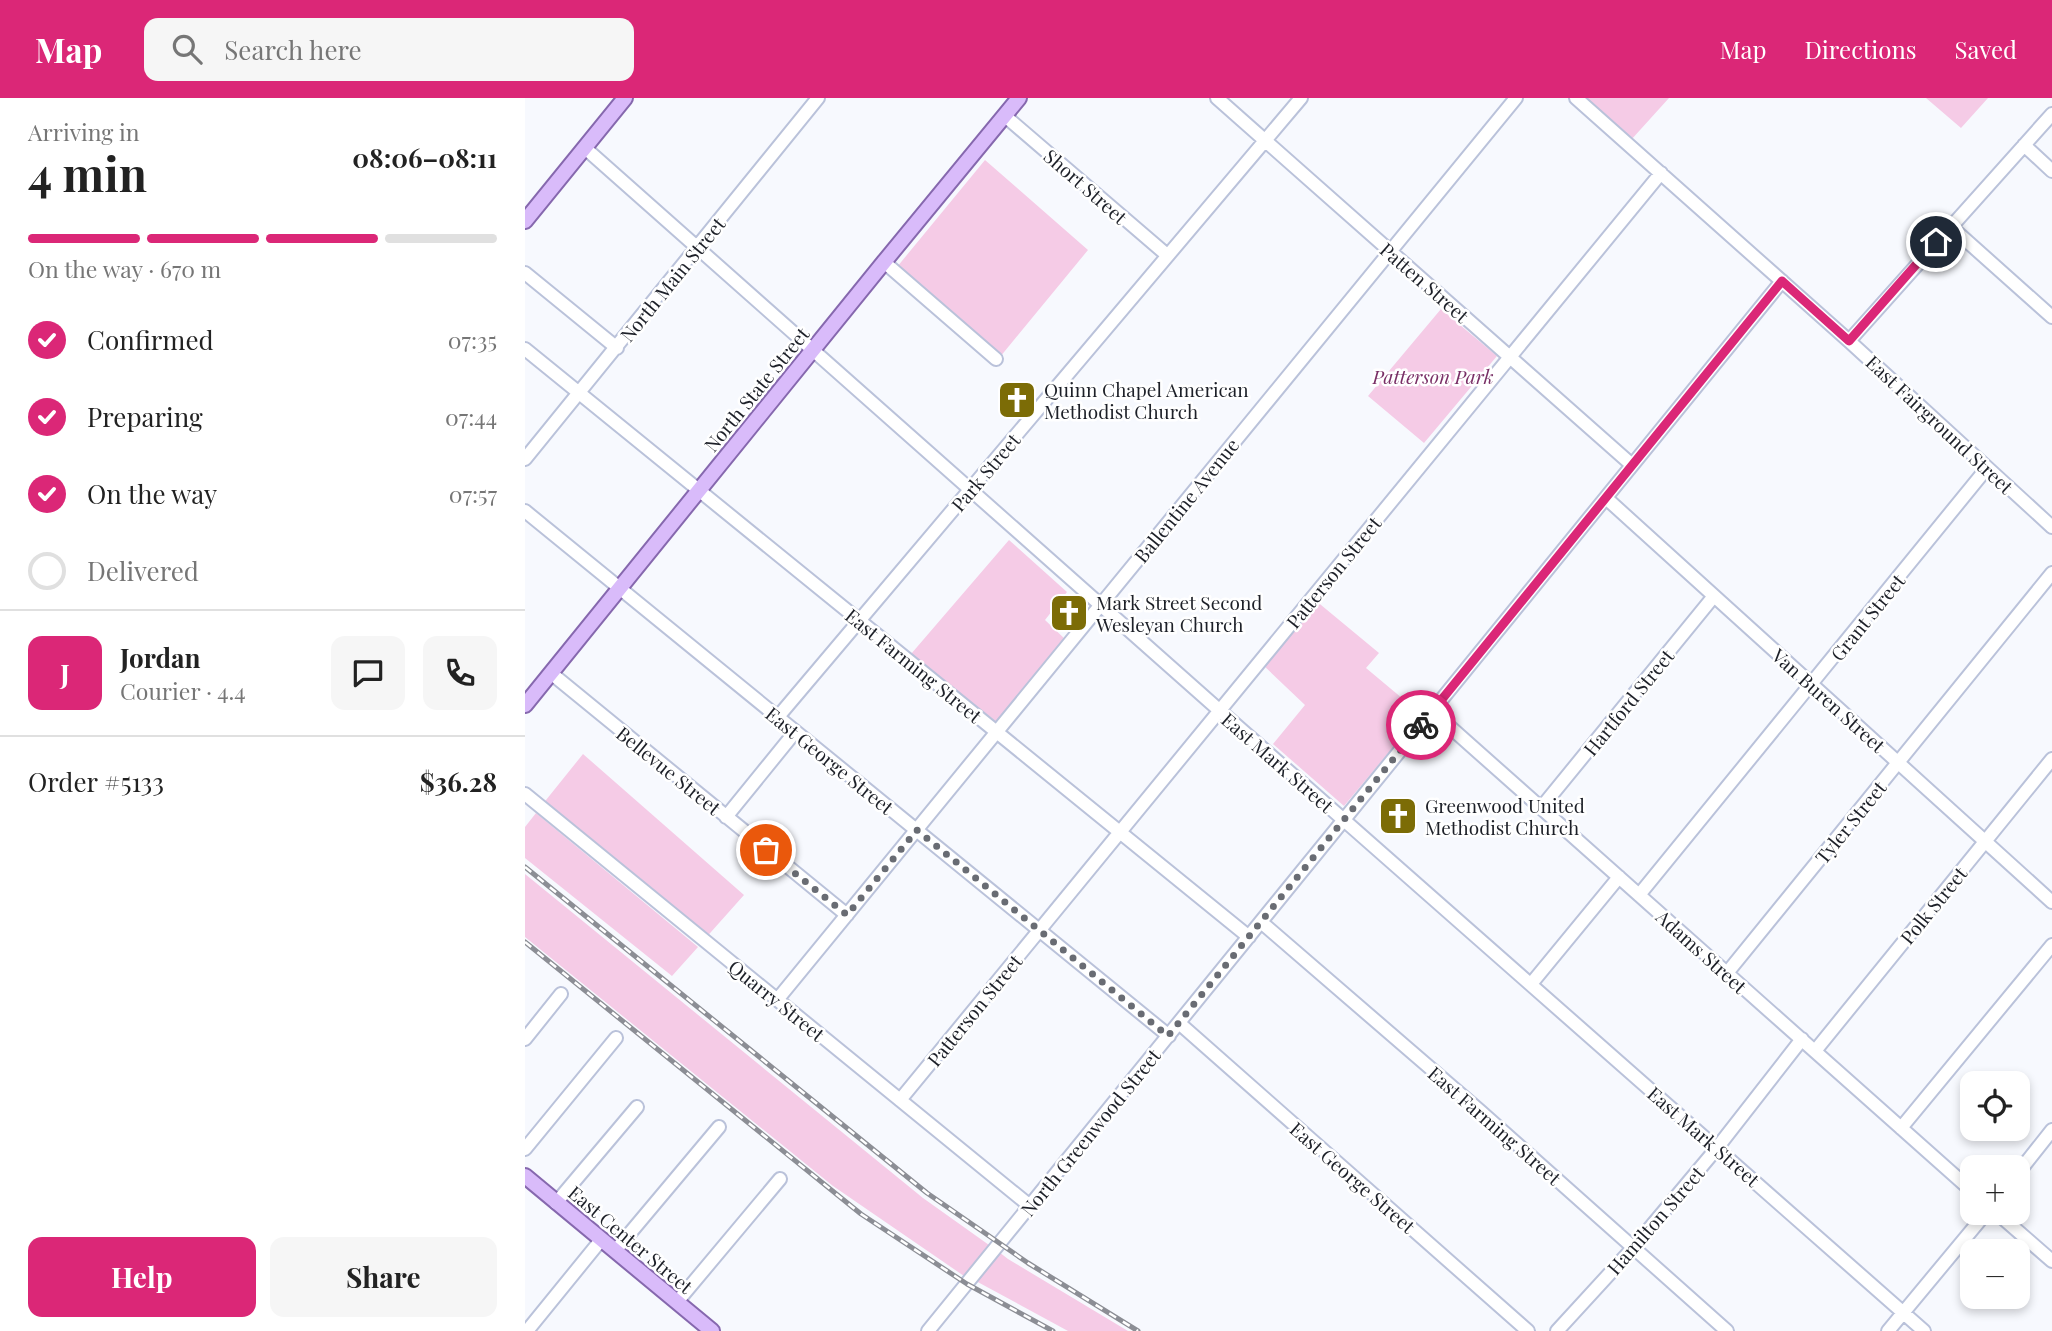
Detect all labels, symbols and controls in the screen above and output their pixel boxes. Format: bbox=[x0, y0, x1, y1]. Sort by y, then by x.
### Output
search box bbox=[144, 18, 634, 81]
text: Map bbox=[35, 27, 102, 71]
icon: search bbox=[168, 30, 206, 68]
text: Search here bbox=[224, 32, 362, 67]
text: Map bbox=[1720, 33, 1766, 65]
text: Directions bbox=[1804, 33, 1917, 65]
text: Saved bbox=[1955, 33, 2017, 65]
text: Arriving in bbox=[28, 116, 140, 147]
text: 08:06–08:11 bbox=[352, 140, 497, 175]
text: 4 min bbox=[28, 142, 147, 204]
street label: Short Street bbox=[1039, 143, 1133, 230]
street label: North Main Street bbox=[614, 211, 730, 347]
pin bbox=[1906, 212, 1966, 272]
icon: home bbox=[1917, 223, 1955, 261]
street label: Patten Street bbox=[1375, 236, 1475, 328]
text: On the way · 670 m bbox=[28, 253, 221, 284]
icon: check bbox=[28, 321, 66, 359]
street label: North State Street bbox=[698, 321, 814, 457]
text: Confirmed bbox=[87, 322, 214, 357]
text: 07:35 bbox=[448, 324, 497, 355]
street label: East Fairground Street bbox=[1861, 349, 2019, 499]
park label: Patterson Park bbox=[1371, 363, 1494, 389]
place label: Quinn Chapel American Methodist Church bbox=[1044, 376, 1249, 424]
church icon: Quinn Chapel American Methodist Church bbox=[996, 379, 1038, 421]
icon: check bbox=[28, 398, 66, 436]
text: Preparing bbox=[87, 399, 203, 434]
text: 07:44 bbox=[445, 401, 497, 432]
street label: Park Street bbox=[945, 427, 1025, 517]
street label: Ballentine Avenue bbox=[1128, 432, 1244, 568]
icon: check bbox=[28, 475, 66, 513]
text: On the way bbox=[87, 476, 217, 511]
text: 07:57 bbox=[449, 478, 497, 509]
street label: Patterson Street bbox=[1280, 510, 1386, 633]
text: Delivered bbox=[87, 553, 199, 588]
street label: Grant Street bbox=[1824, 568, 1910, 666]
place label: Mark Street Second Wesleyan Church bbox=[1095, 589, 1262, 637]
church icon: Mark Street Second Wesleyan Church bbox=[1048, 592, 1090, 634]
street label: East Farming Street bbox=[840, 602, 988, 728]
button: chat bbox=[331, 636, 405, 710]
button: phone bbox=[423, 636, 497, 710]
text: Jordan bbox=[120, 640, 200, 675]
street label: Van Buren Street bbox=[1766, 641, 1891, 758]
street label: Hartford Street bbox=[1577, 643, 1679, 761]
text: J bbox=[60, 656, 70, 691]
text: Courier · 4.4 bbox=[120, 675, 246, 706]
courier bbox=[1386, 690, 1456, 760]
street label: East George Street bbox=[761, 700, 900, 820]
street label: East Mark Street bbox=[1216, 706, 1340, 818]
icon: bike bbox=[1402, 706, 1440, 744]
street label: Bellevue Street bbox=[611, 720, 727, 820]
text: Order #5133 bbox=[28, 764, 164, 799]
text: $36.28 bbox=[420, 764, 497, 799]
street label: Tyler Street bbox=[1809, 775, 1892, 869]
place label: Greenwood United Methodist Church bbox=[1425, 792, 1585, 840]
church icon: Greenwood United Methodist Church bbox=[1377, 795, 1419, 837]
pin bbox=[736, 820, 796, 880]
icon: bag bbox=[747, 831, 785, 869]
street label: Polk Street bbox=[1894, 861, 1972, 949]
street label: Adams Street bbox=[1650, 903, 1753, 999]
street label: Patterson Street bbox=[921, 948, 1027, 1071]
street label: Quarry Street bbox=[724, 953, 831, 1047]
street label: North Greenwood Street bbox=[1014, 1043, 1166, 1221]
street label: East Farming Street bbox=[1423, 1060, 1567, 1190]
map controls bbox=[1960, 1071, 2030, 1309]
button: locate bbox=[1960, 1071, 2030, 1141]
street label: East Mark Street bbox=[1642, 1080, 1766, 1192]
street label: East George Street bbox=[1285, 1115, 1421, 1239]
button: + bbox=[1960, 1155, 2030, 1225]
street label: Hamilton Street bbox=[1601, 1160, 1710, 1280]
street label: East Center Street bbox=[563, 1179, 699, 1299]
button: Help bbox=[28, 1237, 256, 1317]
button: Share bbox=[270, 1237, 497, 1317]
button: − bbox=[1960, 1239, 2030, 1309]

